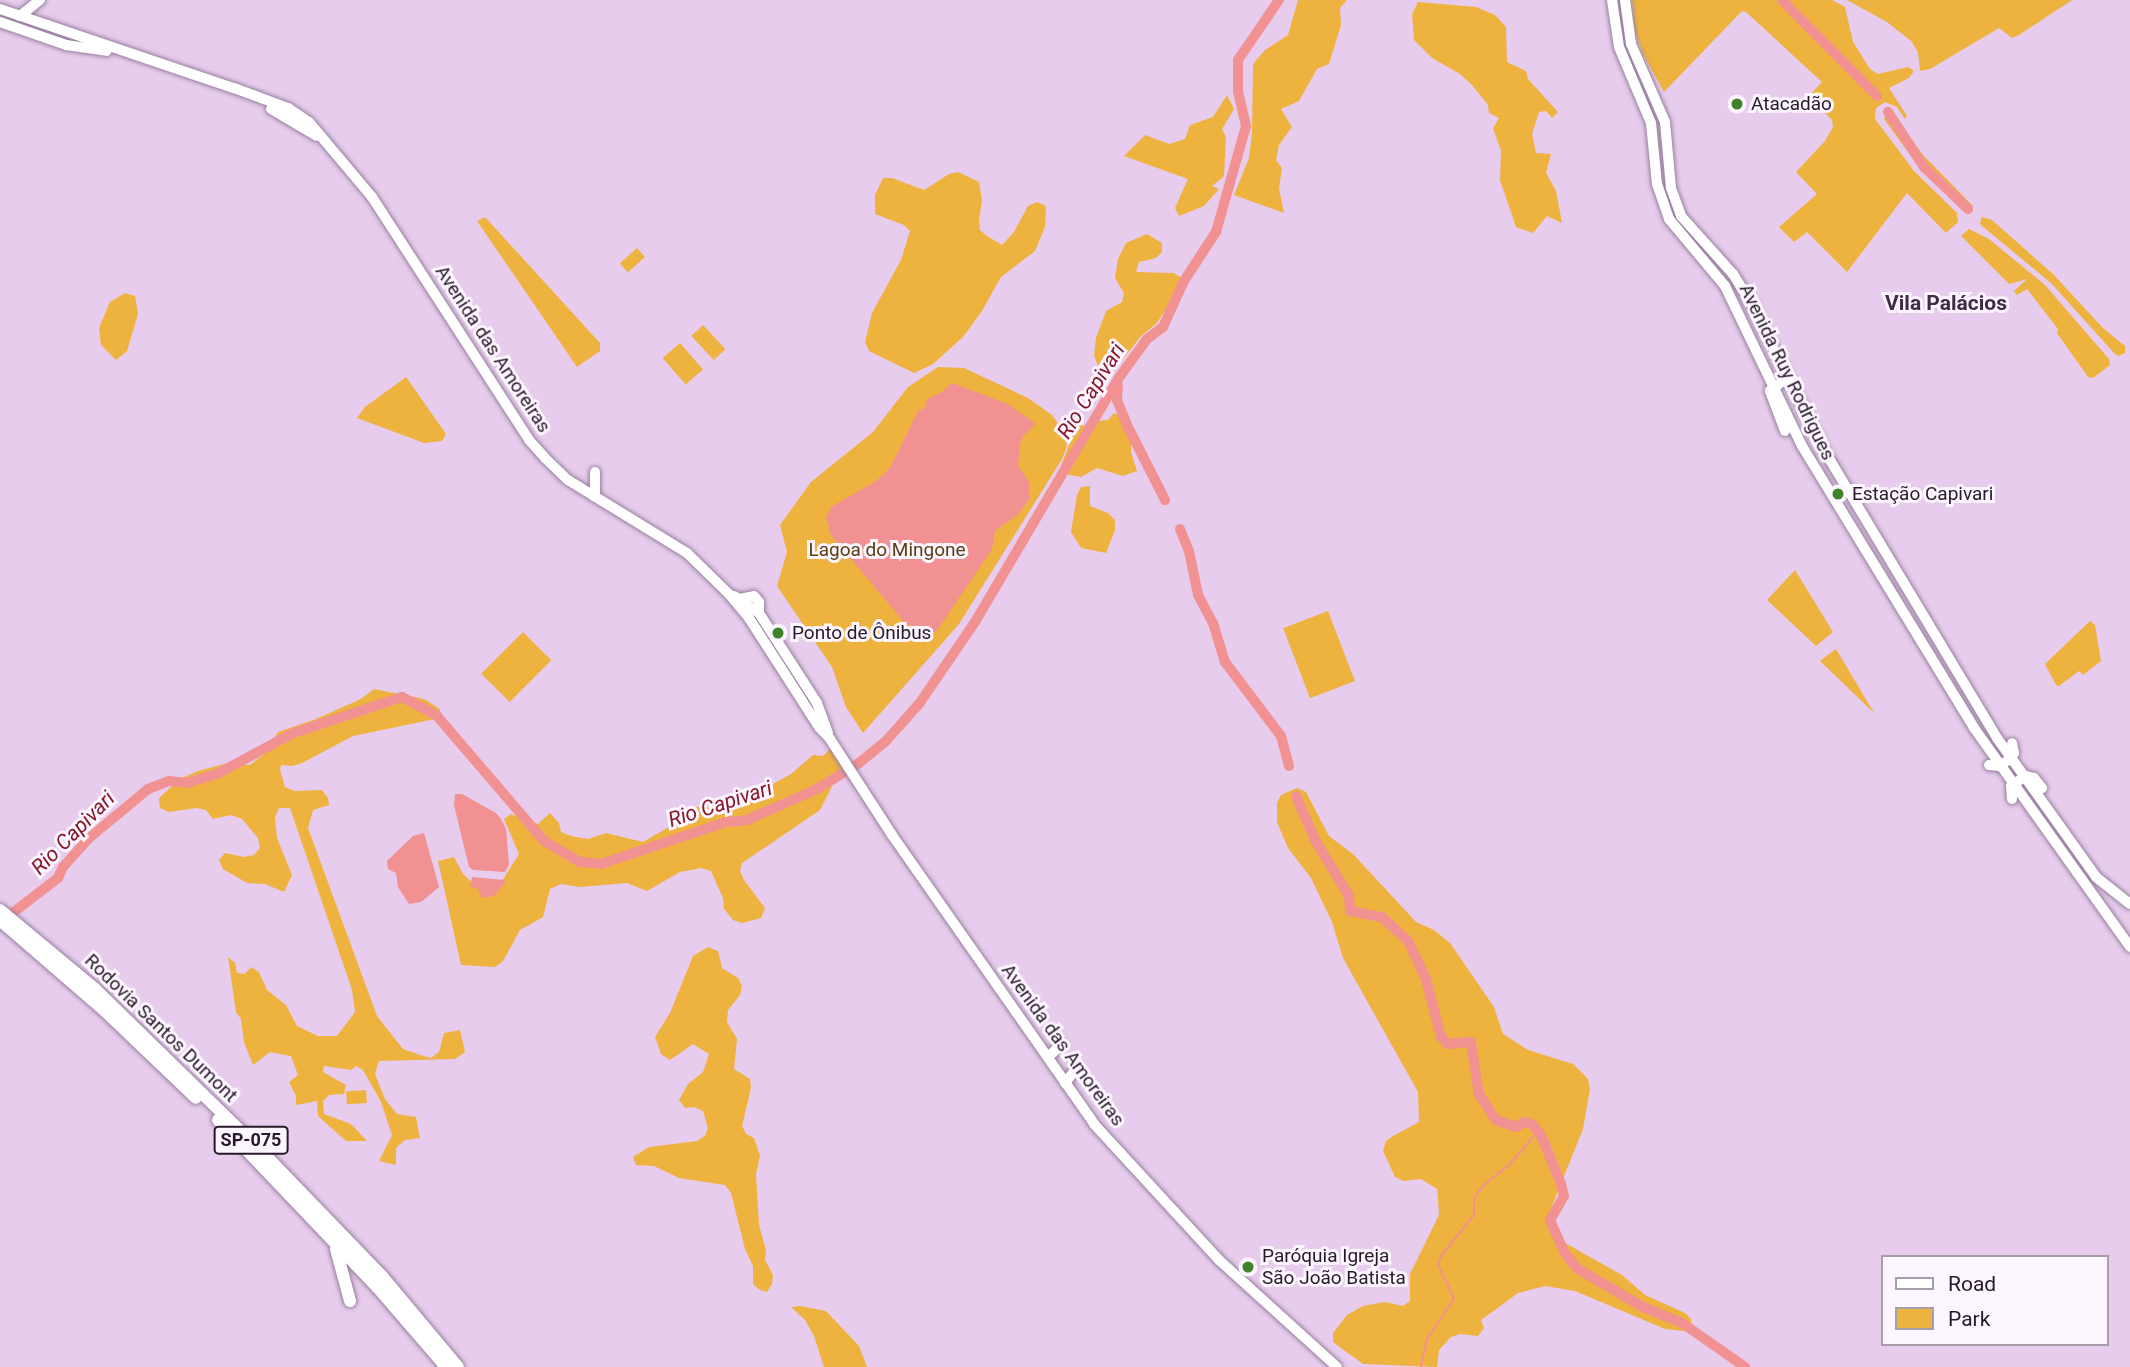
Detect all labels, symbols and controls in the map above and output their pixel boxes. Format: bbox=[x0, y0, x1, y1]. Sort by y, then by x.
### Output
place label: Atacadão bbox=[1751, 93, 1832, 115]
marker: Atacadão bbox=[1729, 96, 1745, 112]
street label: Avenida das Amoreiras bbox=[430, 261, 556, 437]
street label: Avenida Ruy Rodrigues bbox=[1734, 280, 1840, 464]
district label: Vila Palácios bbox=[1885, 290, 2007, 316]
water label: Rio Capivari bbox=[1052, 339, 1130, 443]
place label: Estação Capivari bbox=[1852, 483, 1993, 505]
marker: Estação Capivari bbox=[1830, 486, 1846, 502]
park label: Lagoa do Mingone bbox=[808, 539, 966, 561]
place label: Ponto de Ônibus bbox=[792, 622, 931, 644]
marker: Ponto de Ônibus bbox=[770, 625, 786, 641]
water label: Rio Capivari bbox=[665, 775, 775, 833]
water label: Rio Capivari bbox=[26, 786, 120, 880]
street label: Rodovia Santos Dumont bbox=[80, 949, 242, 1107]
street label: Avenida das Amoreiras bbox=[997, 960, 1129, 1130]
road number: SP-075 bbox=[212, 1126, 290, 1154]
place label: Paróquia Igreja São João Batista bbox=[1262, 1245, 1406, 1289]
legend bbox=[1882, 1255, 2109, 1346]
marker: Paróquia Igreja São João Batista bbox=[1240, 1259, 1256, 1275]
text: Road bbox=[1948, 1272, 1996, 1296]
text: Park bbox=[1948, 1307, 1990, 1331]

